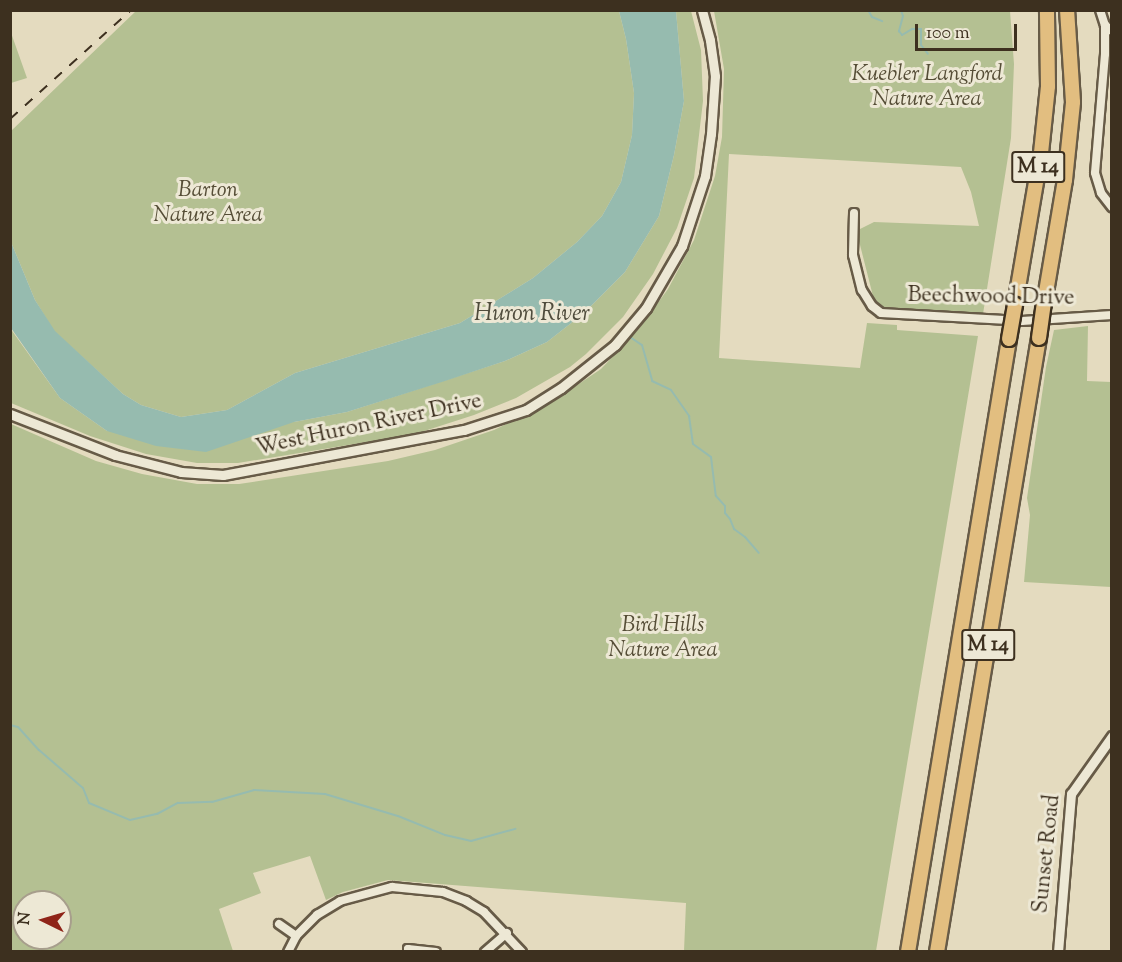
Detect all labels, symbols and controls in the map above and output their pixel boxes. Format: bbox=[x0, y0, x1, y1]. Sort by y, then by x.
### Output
scale bar bbox=[918, 12, 1020, 50]
text: 100 m bbox=[926, 21, 970, 47]
park label: Kuebler Langford Nature Area bbox=[851, 62, 1003, 113]
road number: M 14 bbox=[1011, 149, 1065, 185]
park label: Barton Nature Area bbox=[153, 178, 263, 230]
street label: Beechwood Drive bbox=[907, 283, 1075, 313]
water label: Huron River bbox=[474, 301, 590, 329]
street label: West Huron River Drive bbox=[254, 389, 484, 463]
park label: Bird Hills Nature Area bbox=[608, 613, 718, 664]
road number: M 14 bbox=[961, 627, 1015, 663]
street label: Sunset Road bbox=[1029, 793, 1067, 915]
north arrow bbox=[12, 890, 72, 950]
text: N bbox=[14, 911, 38, 926]

